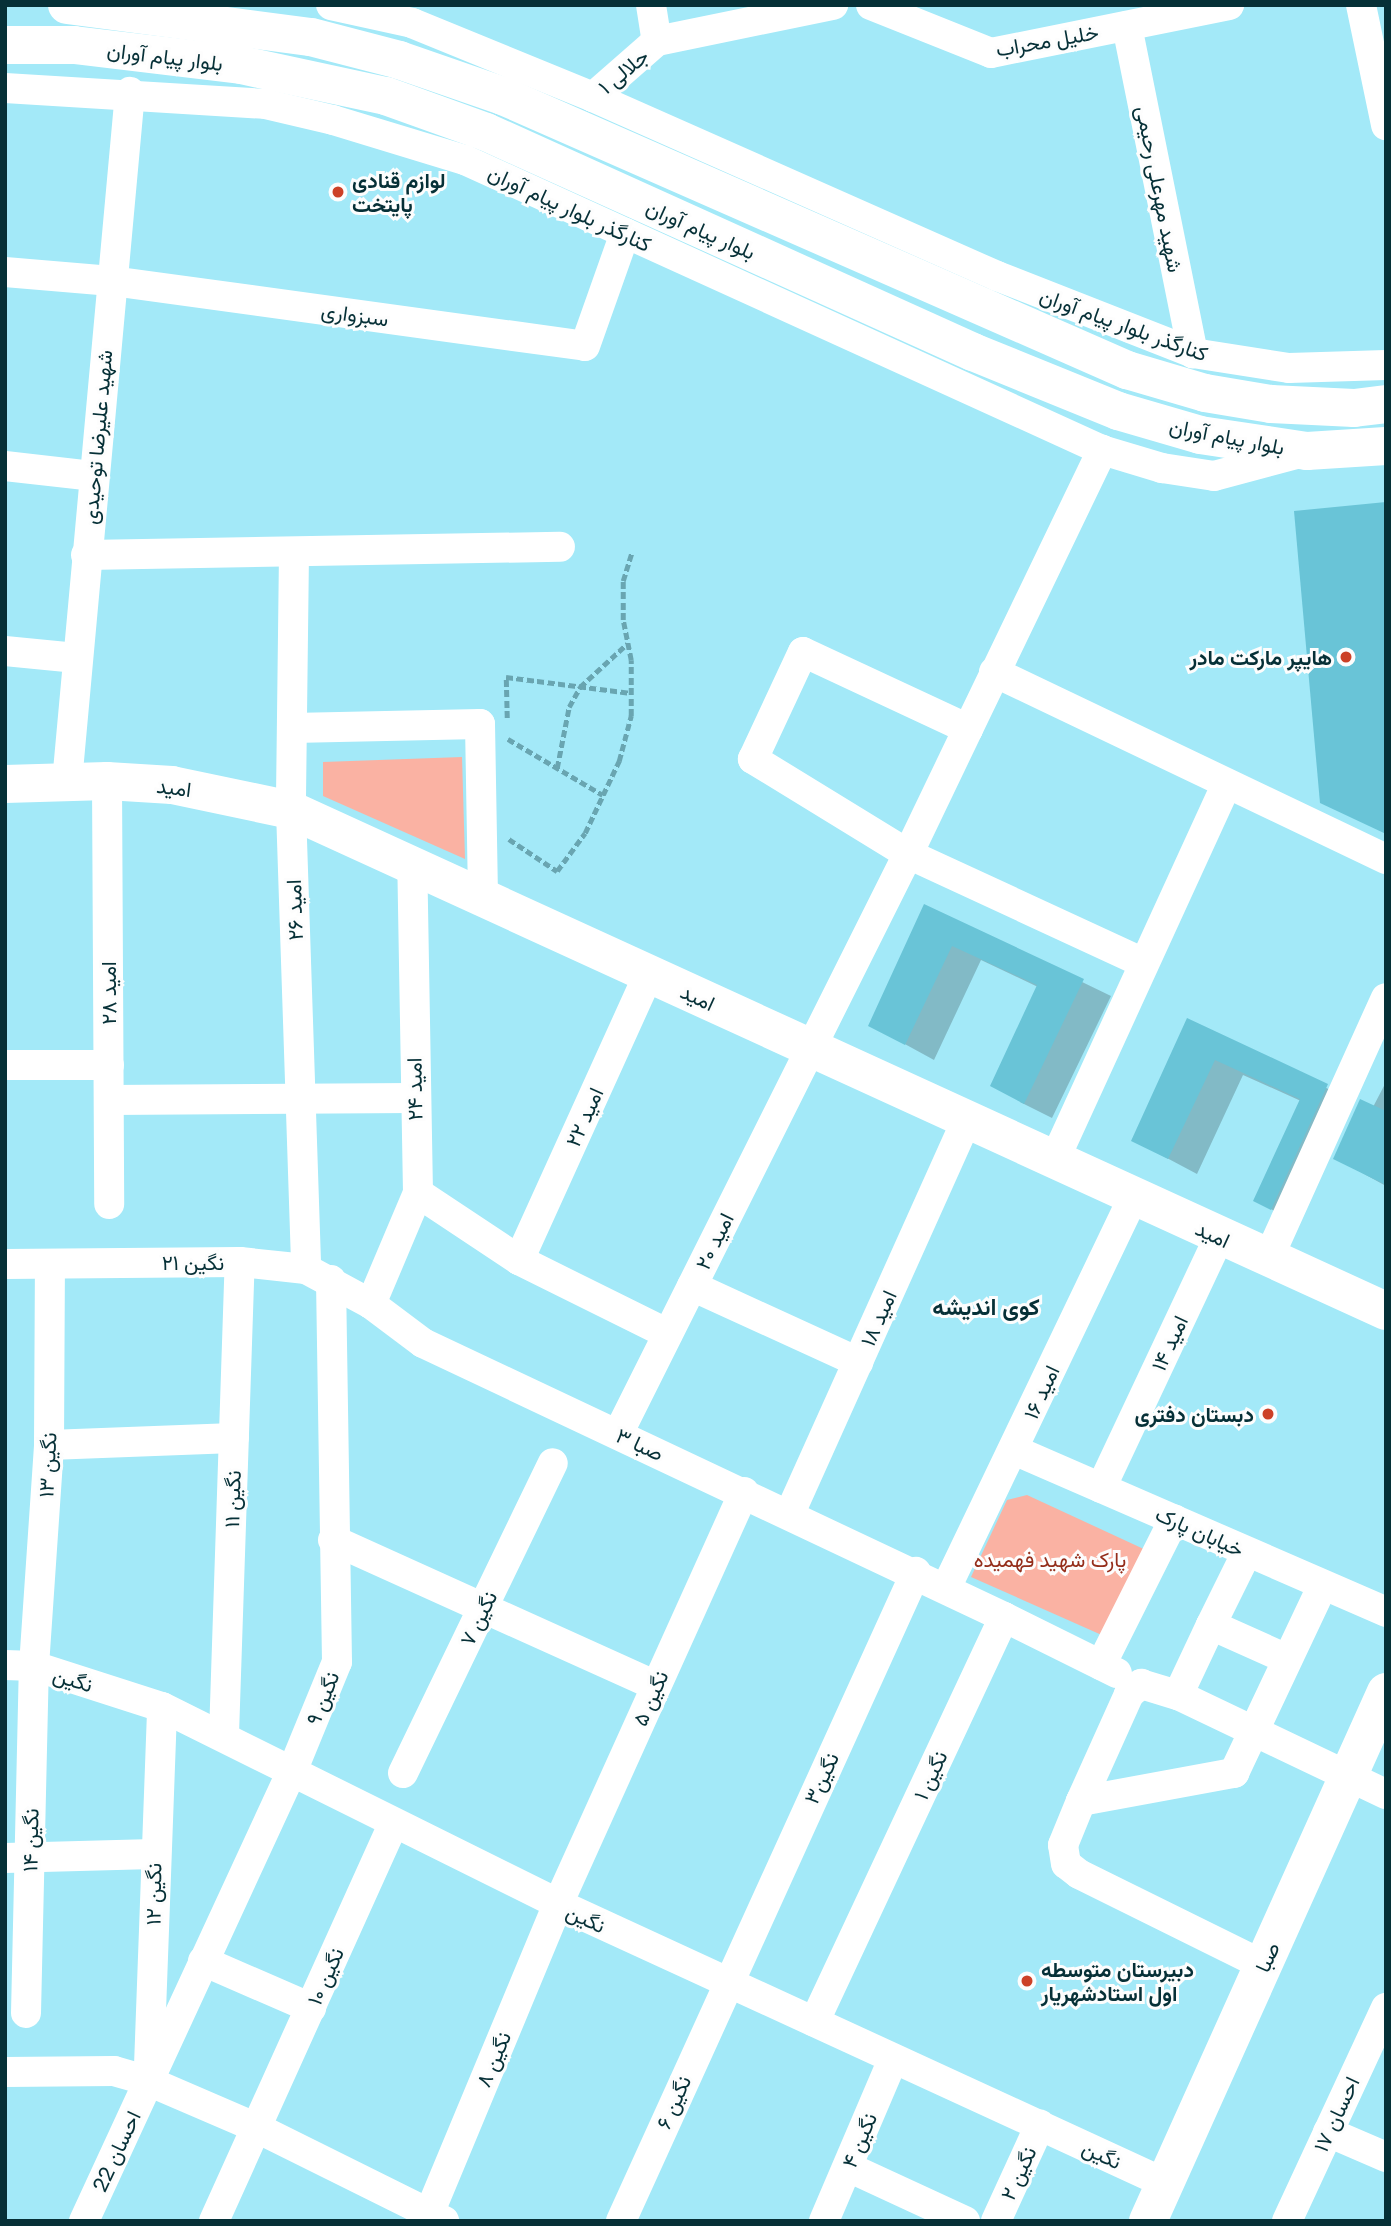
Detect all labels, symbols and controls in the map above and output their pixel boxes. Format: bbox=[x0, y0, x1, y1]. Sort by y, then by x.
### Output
street label: خلیل محراب bbox=[994, 19, 1100, 61]
street label: بلوار پیام آوران bbox=[106, 36, 224, 76]
street label: جلالی ۱ bbox=[593, 43, 653, 99]
street label: شهید مهرعلی رحیمی bbox=[1132, 104, 1188, 274]
street label: کنارگذر بلوار پیام آوران bbox=[485, 159, 655, 257]
place label: لوازم قنادی پایتخت bbox=[352, 167, 446, 217]
marker: لوازم قنادی پایتخت bbox=[330, 184, 346, 200]
street label: بلوار پیام آوران bbox=[643, 194, 759, 264]
street label: کنارگذر بلوار پیام آوران bbox=[1037, 282, 1211, 366]
street label: سبزواری bbox=[320, 297, 390, 331]
street label: شهید علیرضا توحیدی bbox=[77, 349, 117, 525]
street label: بلوار پیام آوران bbox=[1167, 413, 1287, 459]
place label: هایپر مارکت مادر bbox=[1189, 644, 1332, 670]
marker: هایپر مارکت مادر bbox=[1338, 649, 1354, 665]
street label: امید bbox=[155, 772, 193, 802]
street label: امید ۲۶ bbox=[280, 879, 308, 941]
street label: امید ۲۸ bbox=[95, 961, 121, 1025]
street label: امید bbox=[677, 978, 719, 1016]
street label: امید ۲۴ bbox=[401, 1057, 427, 1121]
street label: امید ۲۲ bbox=[560, 1084, 608, 1150]
street label: امید ۲۰ bbox=[690, 1209, 738, 1273]
street label: امید bbox=[1192, 1215, 1234, 1253]
street label: نگین ۲۱ bbox=[162, 1249, 224, 1275]
street label: امید ۱۸ bbox=[855, 1286, 901, 1350]
district label: کوی اندیشه bbox=[932, 1292, 1040, 1320]
street label: امید ۱۴ bbox=[1145, 1311, 1193, 1375]
street label: امید ۱۶ bbox=[1018, 1361, 1064, 1423]
place label: دبستان دفتری bbox=[1134, 1401, 1254, 1427]
marker: دبستان دفتری bbox=[1260, 1406, 1276, 1422]
street label: صبا ۳ bbox=[612, 1422, 668, 1466]
street label: نگین ۱۳ bbox=[33, 1432, 61, 1498]
street label: نگین ۱۱ bbox=[218, 1470, 246, 1528]
street label: خیابان پارک bbox=[1152, 1500, 1248, 1562]
park label: پارک شهید فهمیده bbox=[974, 1546, 1126, 1572]
street label: نگین ۷ bbox=[454, 1586, 502, 1650]
street label: نگین bbox=[50, 1661, 96, 1697]
street label: نگین ۵ bbox=[627, 1666, 673, 1730]
street label: نگین ۹ bbox=[300, 1668, 344, 1728]
street label: نگین ۱ bbox=[908, 1746, 952, 1804]
street label: نگین۳ bbox=[798, 1748, 844, 1808]
street label: نگین ۱۴ bbox=[17, 1808, 43, 1872]
street label: نگین ۱۲ bbox=[140, 1863, 166, 1925]
street label: نگین bbox=[562, 1898, 610, 1938]
street label: صبا bbox=[1249, 1938, 1285, 1976]
street label: نگین ۱۰ bbox=[301, 1943, 349, 2009]
place label: دبیرستان متوسطه اول استادشهریار bbox=[1041, 1956, 1194, 2006]
marker: دبیرستان متوسطه اول استادشهریار bbox=[1019, 1973, 1035, 1989]
street label: نگین ۸ bbox=[470, 2027, 516, 2091]
street label: نگین ۶ bbox=[650, 2071, 696, 2133]
street label: احسان ۱۷ bbox=[1308, 2072, 1364, 2156]
street label: احسان 22 bbox=[86, 2107, 146, 2195]
street label: نگین ۴ bbox=[836, 2109, 882, 2171]
street label: نگین bbox=[1078, 2134, 1126, 2174]
street label: نگین ۲ bbox=[995, 2142, 1041, 2204]

